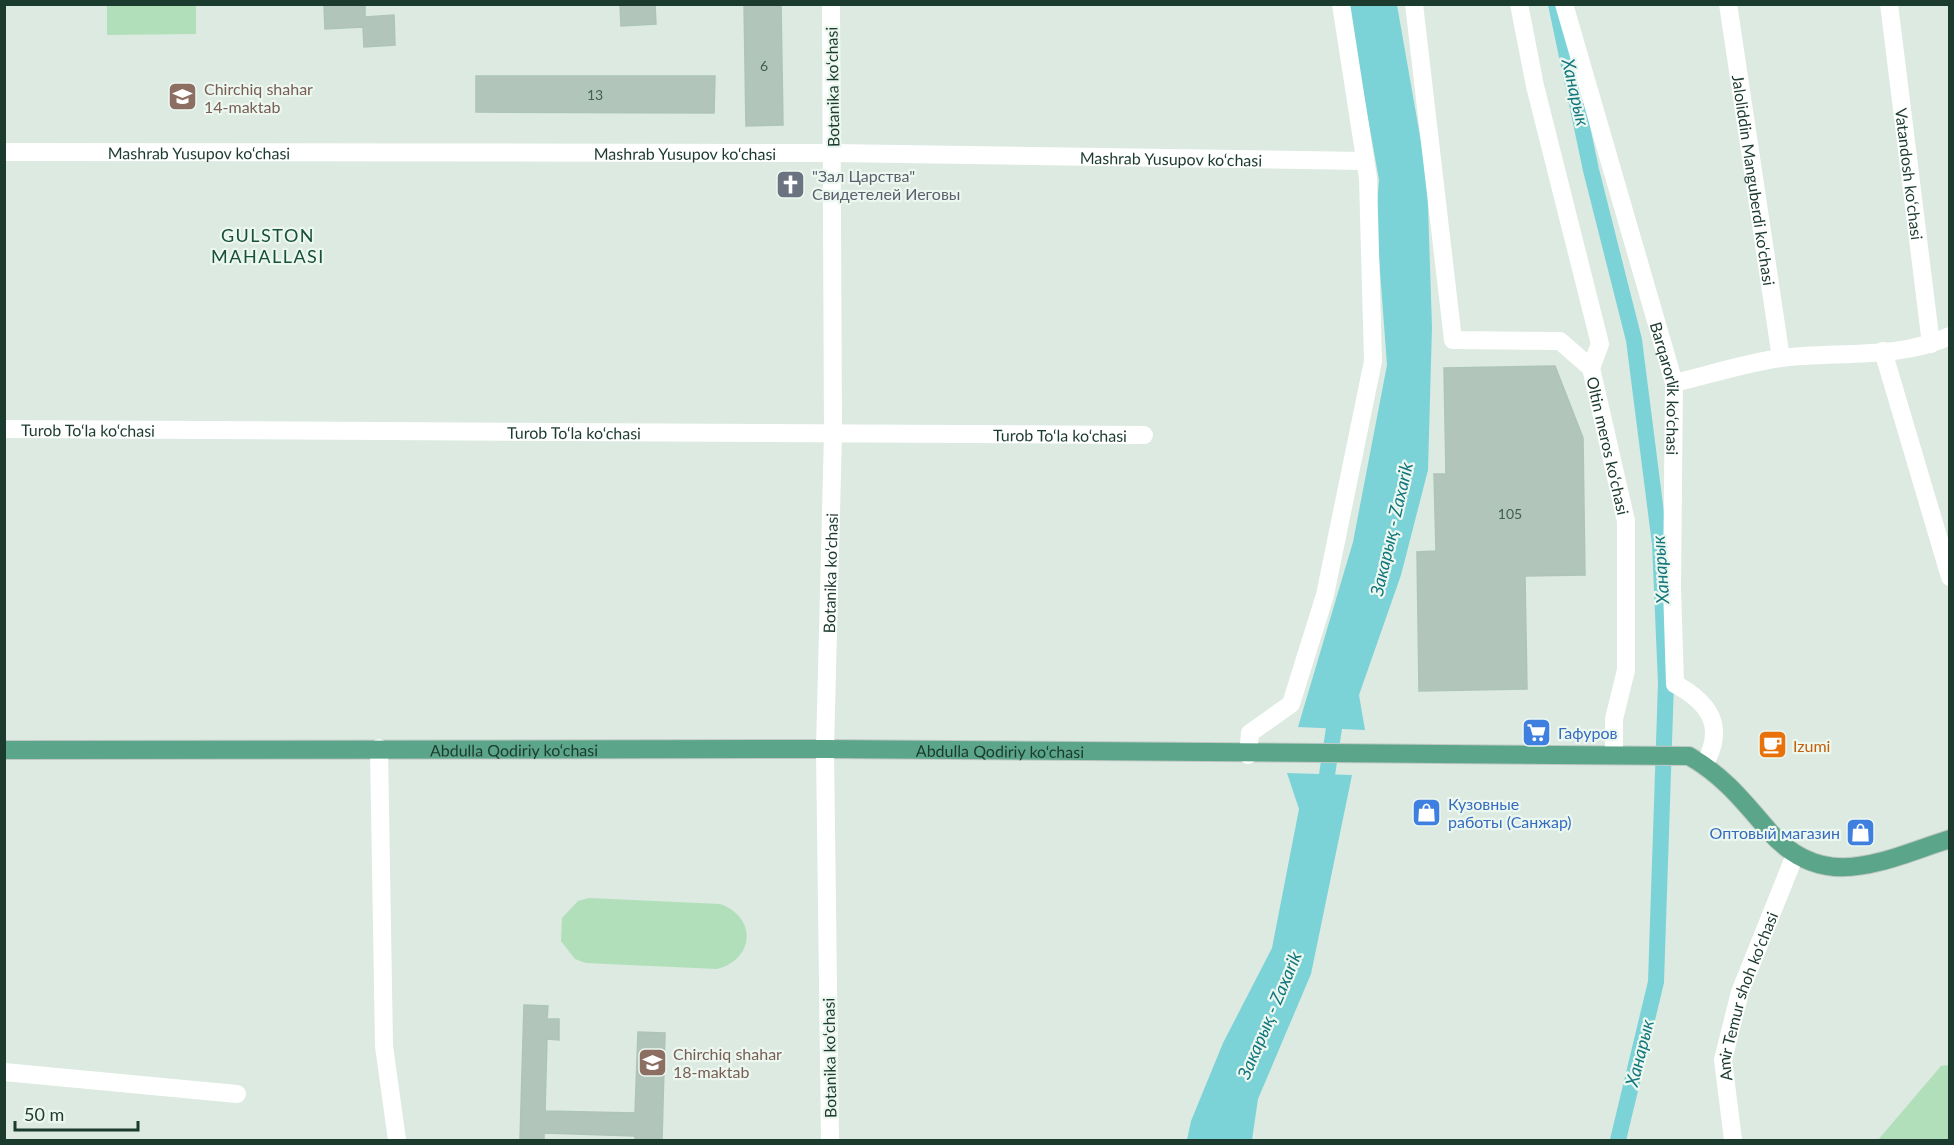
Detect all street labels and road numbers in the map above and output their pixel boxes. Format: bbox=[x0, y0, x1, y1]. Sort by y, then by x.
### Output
street label: Botanika ko‘chasi bbox=[821, 27, 843, 147]
street label: Jaloliddin Manguberdi ko‘chasi bbox=[1729, 73, 1780, 287]
street label: Vatandosh ko‘chasi bbox=[1892, 107, 1928, 241]
street label: Mashrab Yusupov ko‘chasi bbox=[108, 143, 290, 162]
street label: Mashrab Yusupov ko‘chasi bbox=[594, 143, 776, 162]
street label: Mashrab Yusupov ko‘chasi bbox=[1080, 147, 1262, 169]
street label: Barqarorlik ko‘chasi bbox=[1647, 319, 1684, 455]
street label: Oltin meros ko‘chasi bbox=[1584, 375, 1634, 517]
street label: Turob To‘la ko‘chasi bbox=[21, 420, 155, 439]
street label: Turob To‘la ko‘chasi bbox=[507, 422, 641, 442]
street label: Turob To‘la ko‘chasi bbox=[993, 425, 1127, 444]
street label: Botanika ko‘chasi bbox=[818, 513, 840, 634]
street label: Abdulla Qodiriy ko‘chasi bbox=[430, 740, 598, 759]
street label: Abdulla Qodiriy ko‘chasi bbox=[916, 740, 1084, 761]
street label: Amir Temur shoh ko‘chasi bbox=[1713, 909, 1781, 1082]
street label: Botanika ko‘chasi bbox=[818, 998, 840, 1118]

